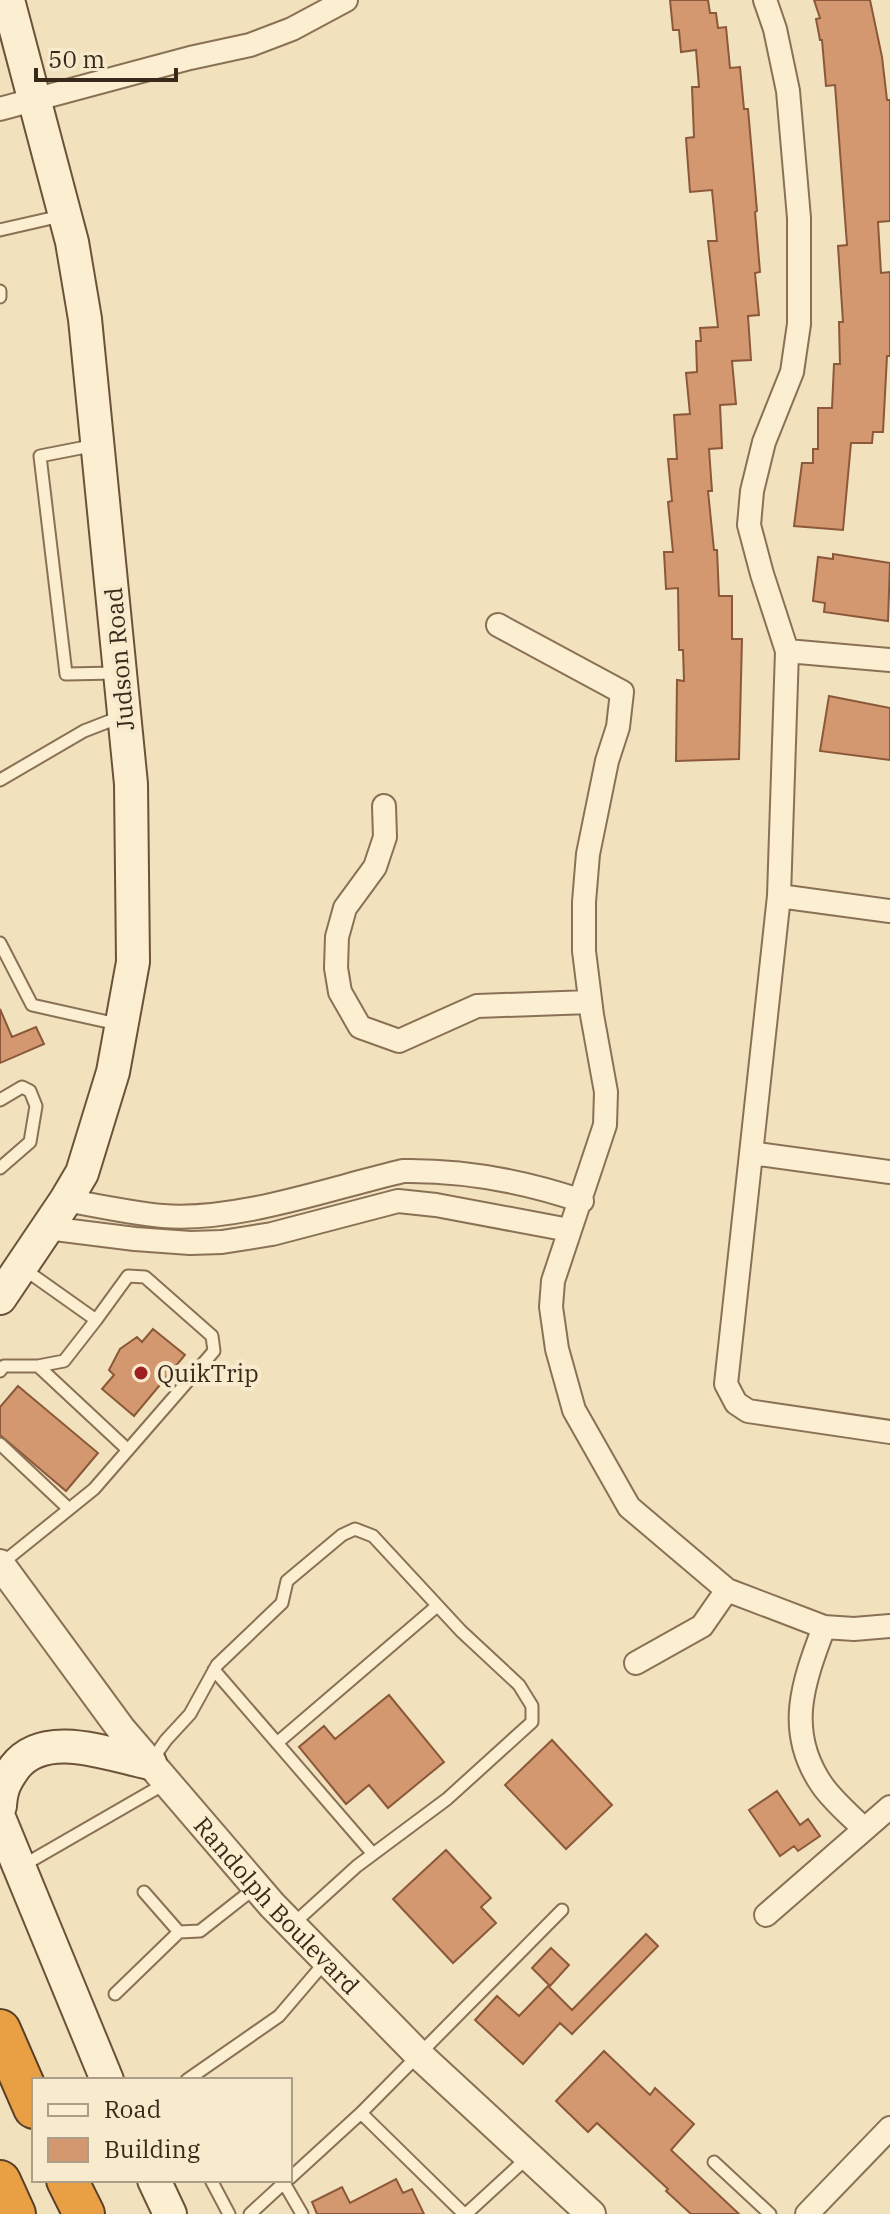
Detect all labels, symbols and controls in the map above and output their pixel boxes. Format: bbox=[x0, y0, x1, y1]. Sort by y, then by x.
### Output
scale bar bbox=[36, 32, 176, 82]
text: 50 m bbox=[48, 43, 105, 75]
street label: Judson Road bbox=[97, 586, 141, 732]
place label: QuikTrip bbox=[157, 1357, 259, 1389]
marker: QuikTrip bbox=[132, 1364, 150, 1382]
street label: Randolph Boulevard bbox=[187, 1810, 367, 2001]
legend bbox=[32, 2078, 292, 2182]
text: Road bbox=[104, 2093, 161, 2125]
text: Building bbox=[104, 2133, 200, 2165]

